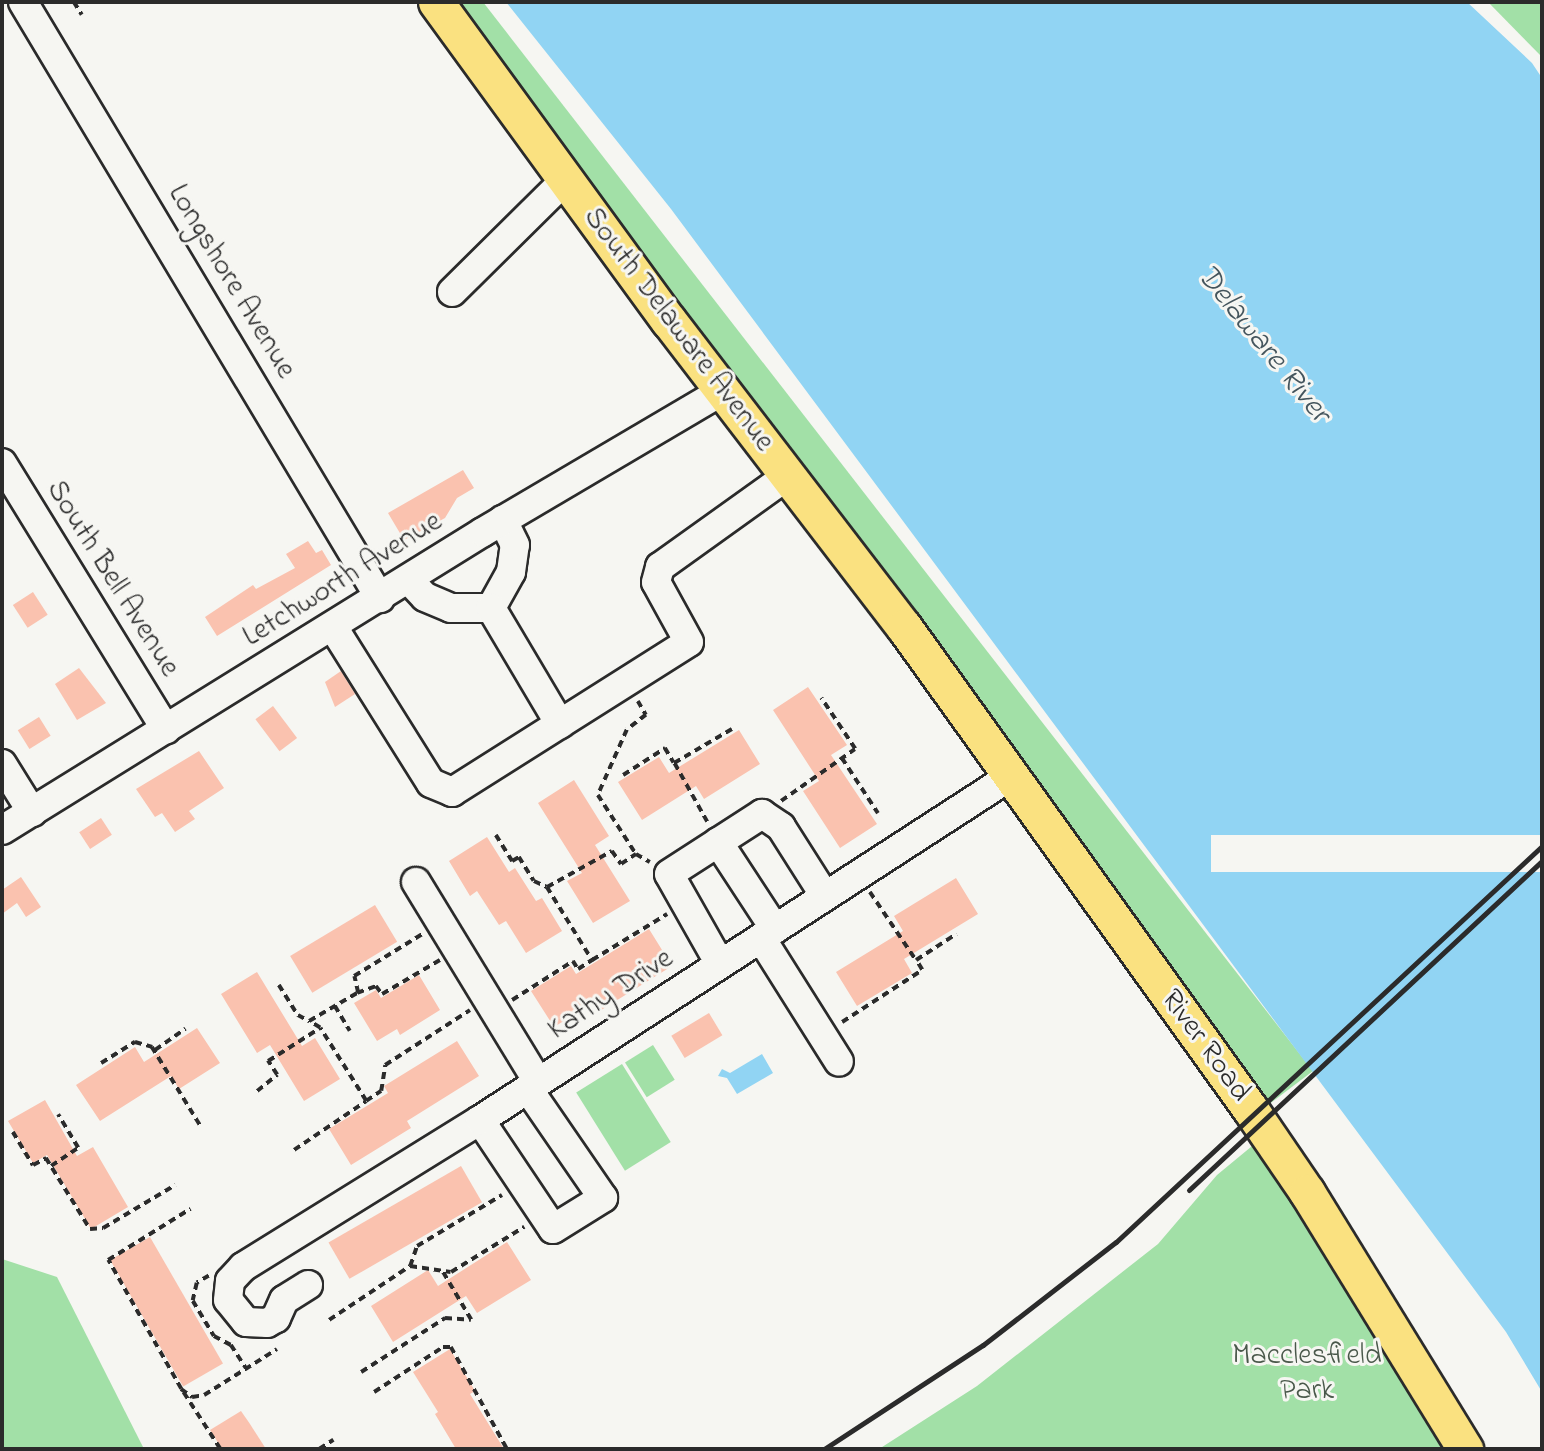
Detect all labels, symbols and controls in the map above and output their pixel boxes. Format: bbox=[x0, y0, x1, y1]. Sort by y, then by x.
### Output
street label: Longshore Avenue bbox=[159, 178, 303, 386]
street label: South Delaware Avenue bbox=[574, 201, 782, 459]
water label: Delaware River bbox=[1187, 258, 1337, 432]
street label: South Bell Avenue bbox=[37, 474, 187, 684]
street label: Letchworth Avenue bbox=[237, 504, 449, 656]
street label: Kathy Drive bbox=[542, 941, 680, 1049]
street label: River Road bbox=[1152, 983, 1258, 1109]
park label: Macclesfield Park bbox=[1232, 1338, 1382, 1408]

